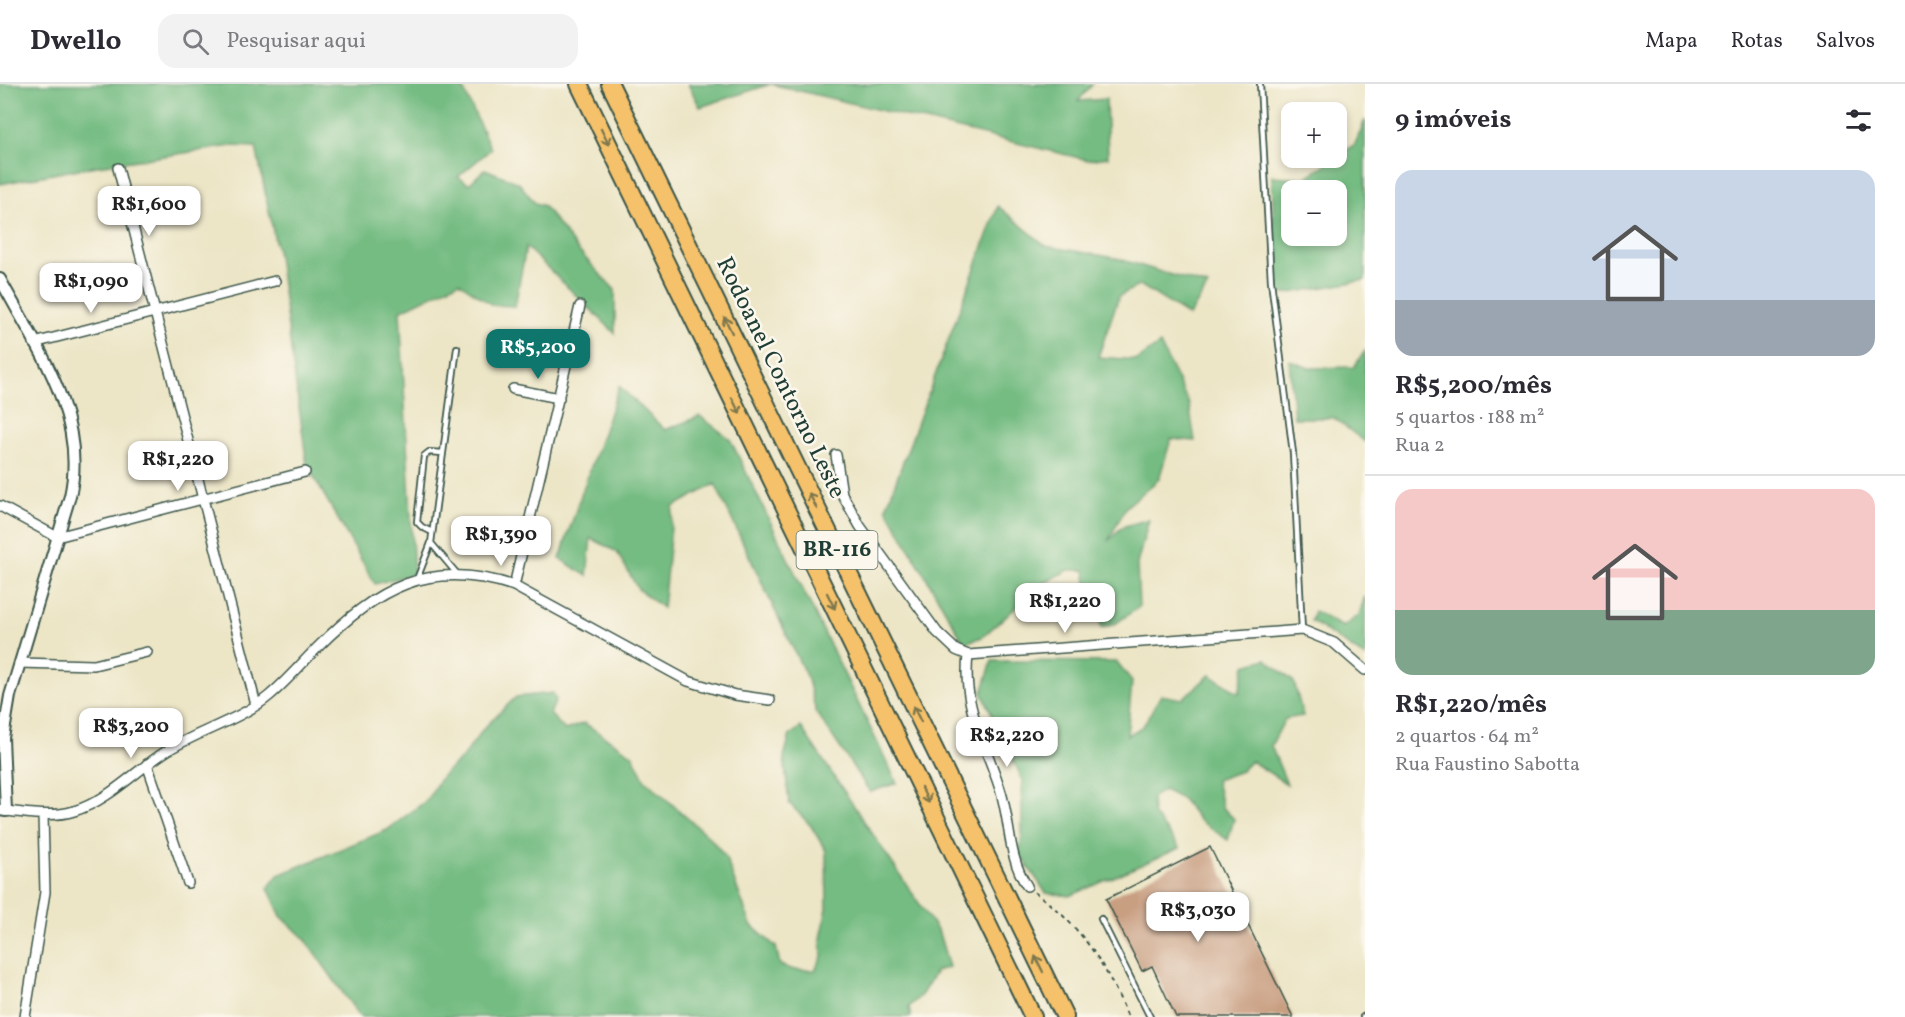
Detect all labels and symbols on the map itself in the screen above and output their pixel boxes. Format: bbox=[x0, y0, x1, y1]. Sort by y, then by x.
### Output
one-way arrow bbox=[600, 127, 611, 145]
pin: R$1,600 bbox=[94, 186, 204, 237]
street label: Rodoanel Contorno Leste bbox=[707, 251, 853, 505]
pin: R$1,090 bbox=[36, 263, 146, 314]
one-way arrow bbox=[721, 317, 733, 335]
pin: R$5,200 bbox=[483, 329, 593, 380]
one-way arrow bbox=[731, 397, 743, 415]
pin: R$1,220 bbox=[123, 441, 233, 492]
one-way arrow bbox=[807, 492, 818, 510]
pin: R$1,390 bbox=[446, 516, 556, 567]
road number: BR-116 bbox=[796, 531, 878, 569]
pin: R$1,220 bbox=[1010, 583, 1120, 634]
one-way arrow bbox=[825, 591, 837, 609]
one-way arrow bbox=[910, 705, 922, 723]
pin: R$3,200 bbox=[76, 708, 186, 759]
pin: R$2,220 bbox=[952, 717, 1062, 768]
one-way arrow bbox=[920, 785, 932, 803]
pin: R$3,030 bbox=[1143, 892, 1253, 943]
one-way arrow bbox=[1033, 956, 1044, 974]

